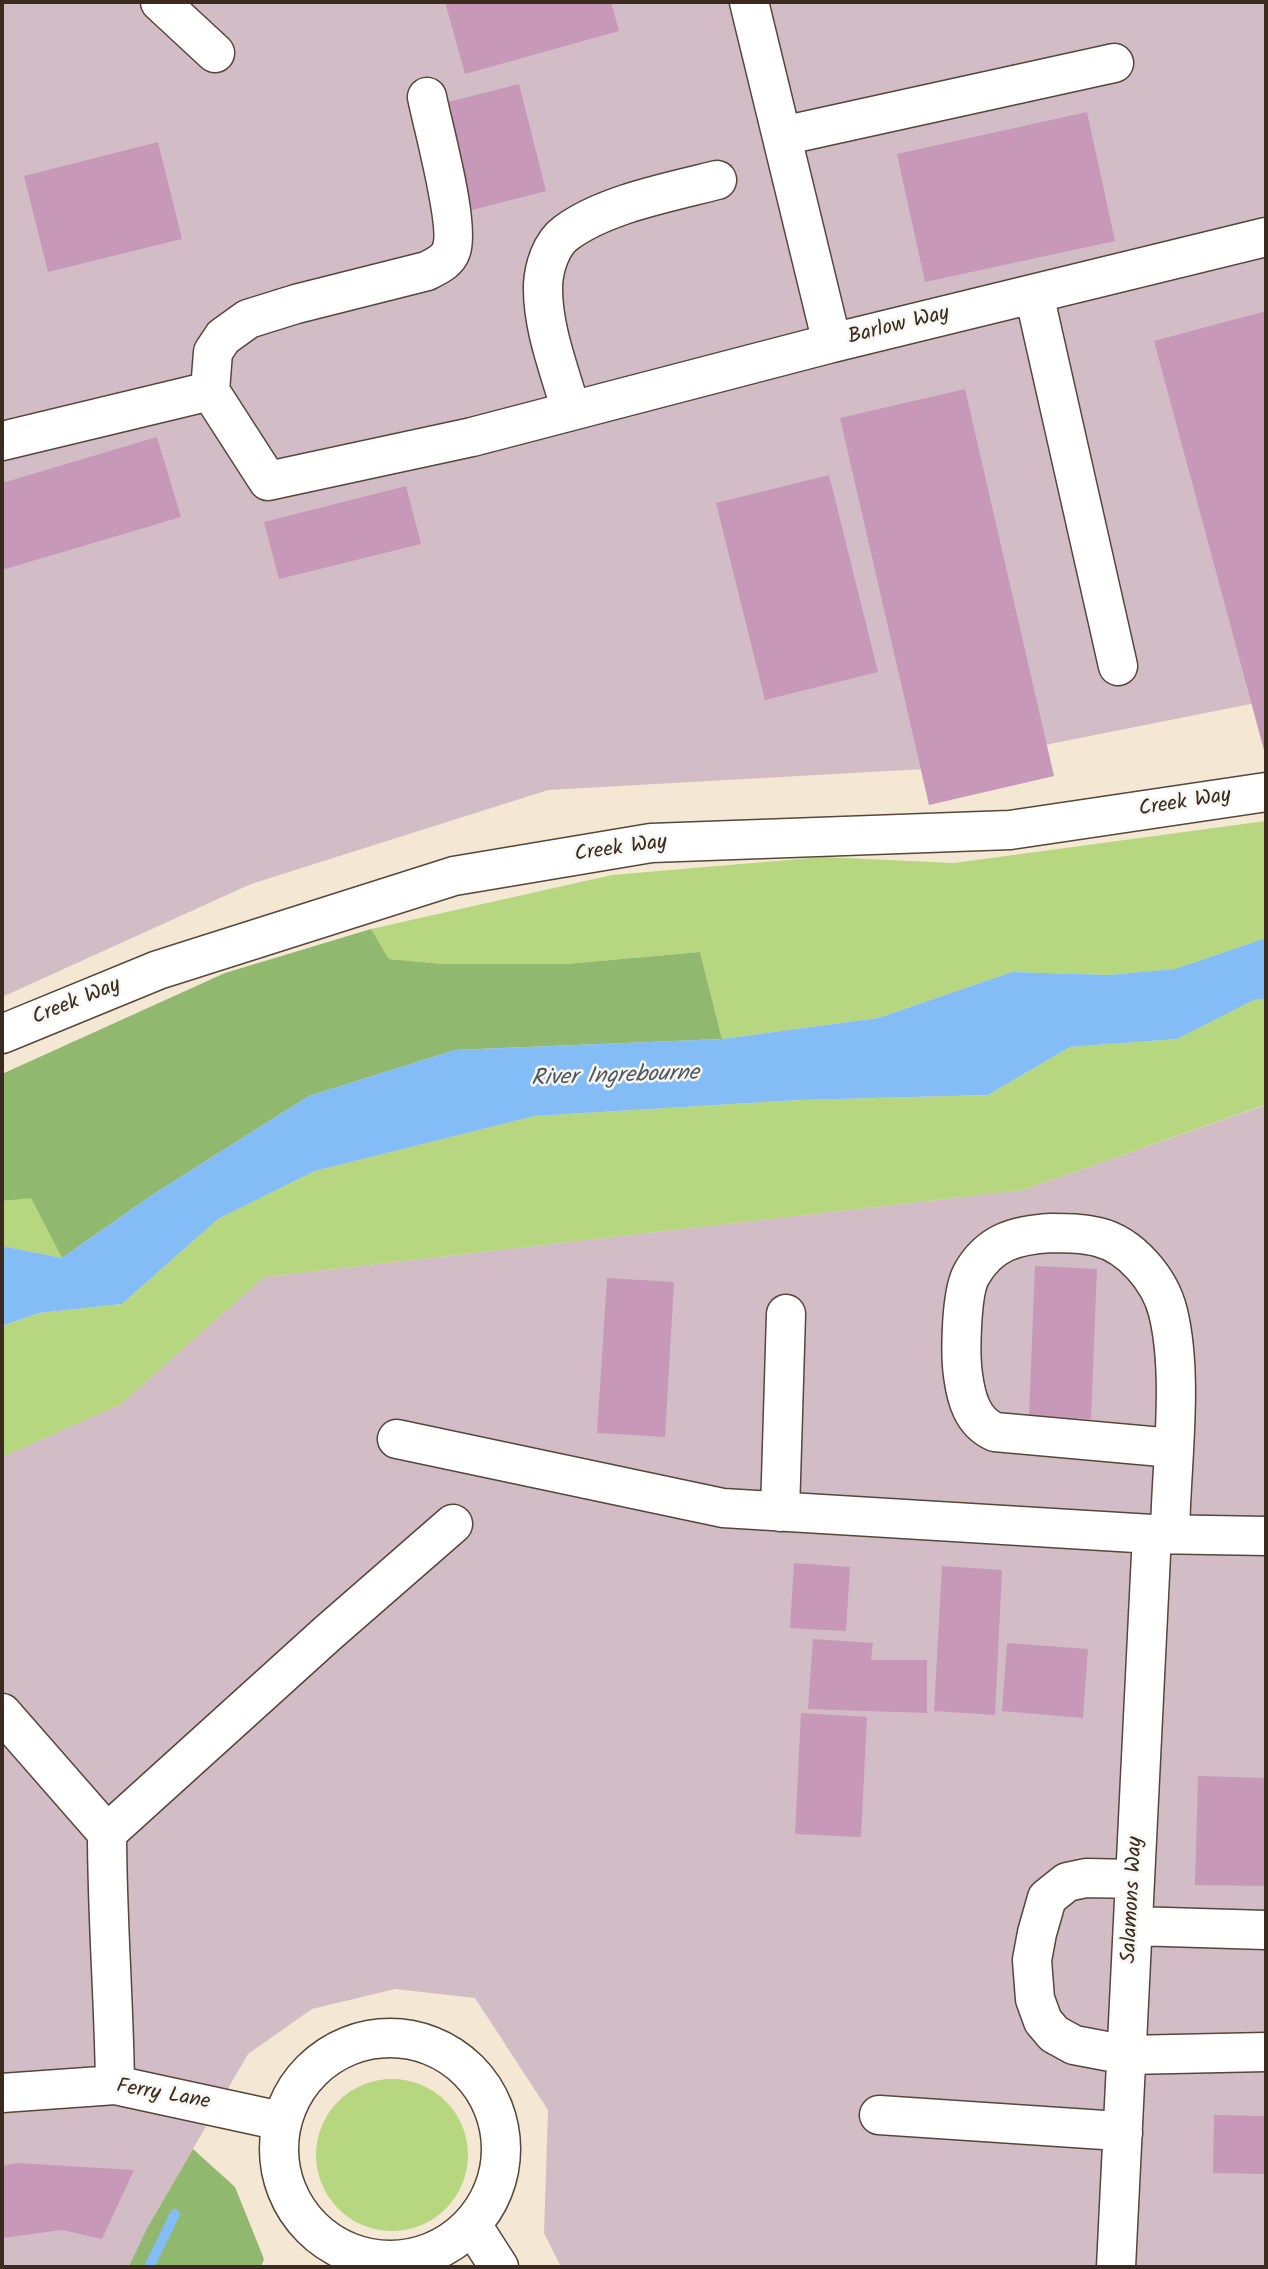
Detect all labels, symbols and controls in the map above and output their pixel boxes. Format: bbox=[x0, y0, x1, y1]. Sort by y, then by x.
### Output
street label: Barlow Way bbox=[846, 302, 952, 352]
street label: Creek Way bbox=[1137, 784, 1233, 824]
street label: Creek Way bbox=[573, 831, 669, 869]
street label: Creek Way bbox=[29, 974, 125, 1032]
water label: River Ingrebourne bbox=[531, 1061, 699, 1095]
street label: Salamons Way bbox=[1118, 1836, 1150, 1964]
street label: Ferry Lane bbox=[114, 2075, 212, 2117]

